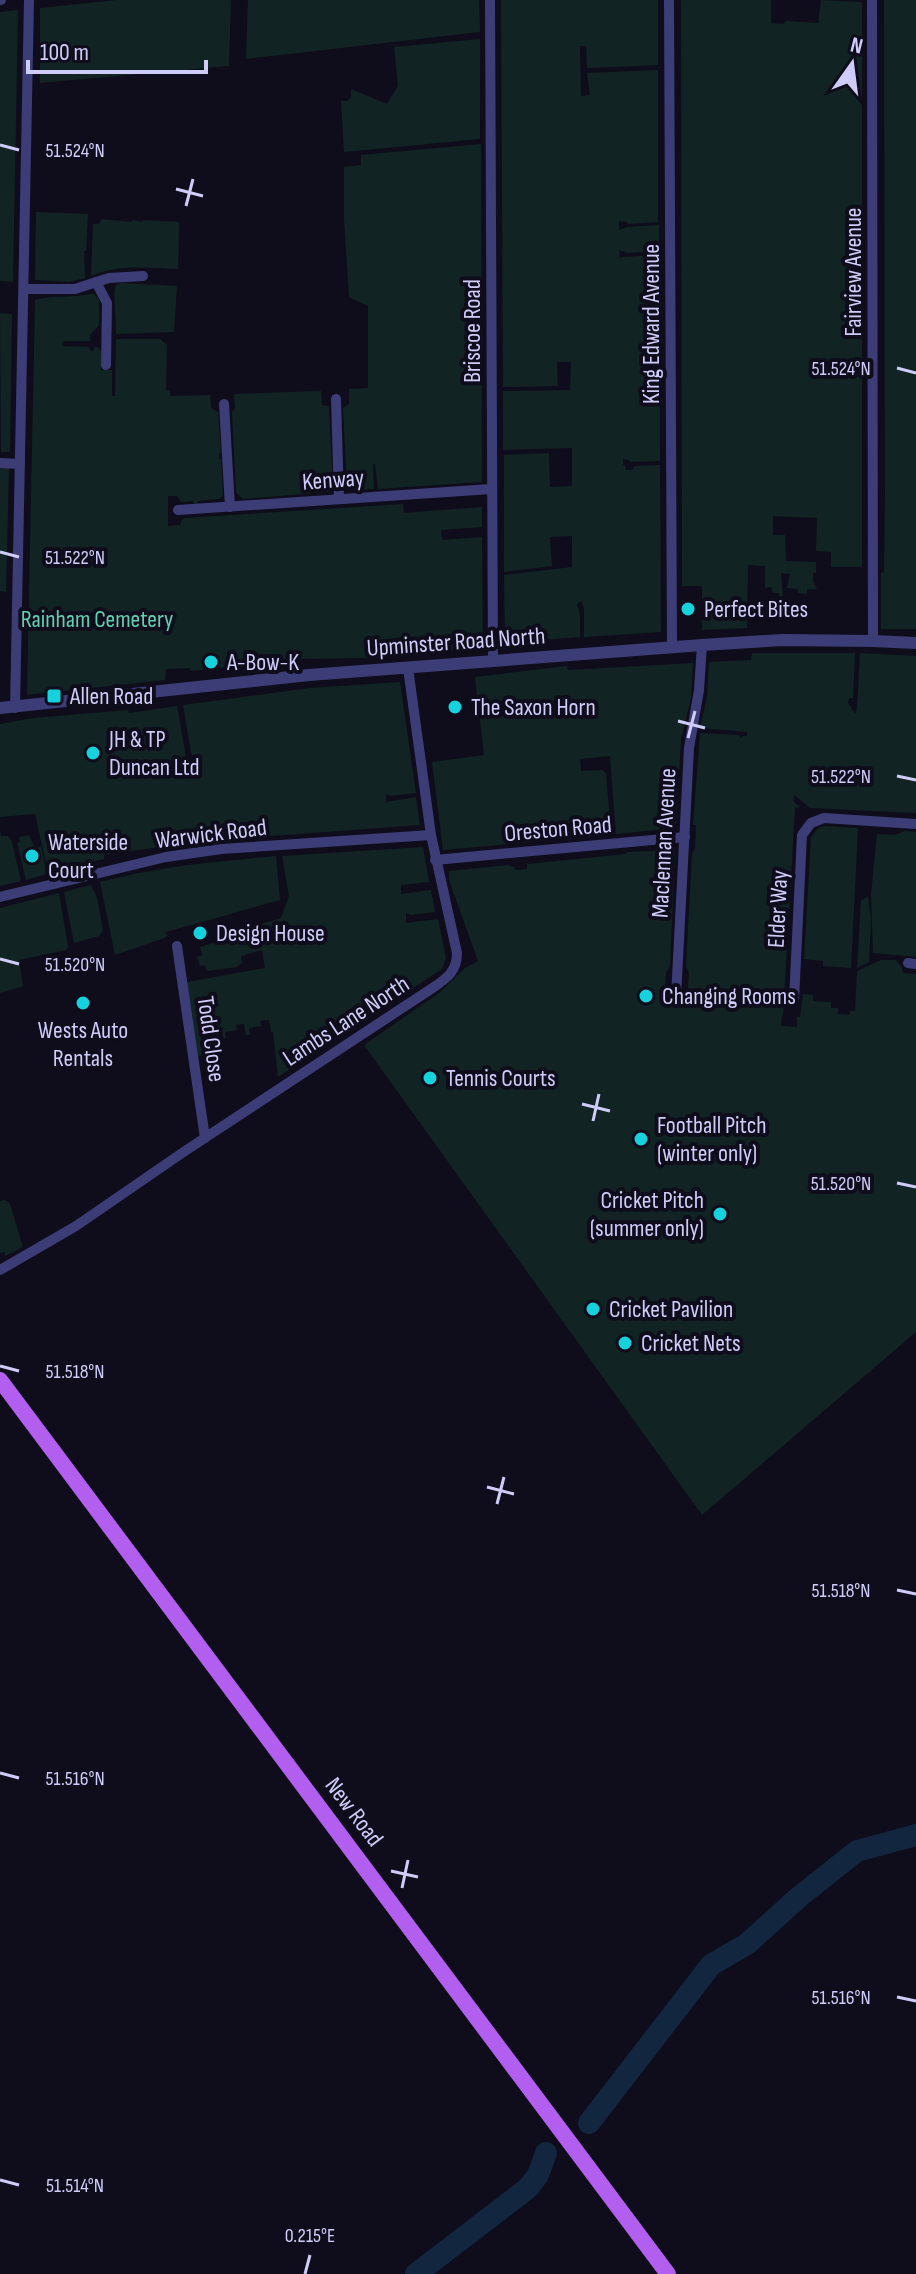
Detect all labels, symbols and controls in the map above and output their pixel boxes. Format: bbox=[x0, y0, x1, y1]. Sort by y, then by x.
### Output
scale bar bbox=[28, 24, 206, 74]
north arrow bbox=[812, 24, 892, 104]
text: N bbox=[848, 32, 865, 61]
text: 100 m bbox=[40, 38, 89, 67]
text: 51.524°N bbox=[45, 139, 105, 163]
street label: Fairview Avenue bbox=[839, 208, 868, 336]
street label: King Edward Avenue bbox=[637, 244, 666, 404]
street label: Briscoe Road bbox=[458, 279, 487, 383]
text: 51.524°N bbox=[811, 357, 871, 381]
street label: Kenway bbox=[301, 463, 365, 497]
text: 51.522°N bbox=[45, 546, 105, 570]
place label: Perfect Bites bbox=[704, 595, 808, 624]
marker: Perfect Bites bbox=[679, 600, 697, 618]
park label: Rainham Cemetery bbox=[21, 605, 173, 634]
street label: Upminster Road North bbox=[366, 621, 546, 663]
place label: A-Bow-K bbox=[226, 648, 299, 677]
marker: A-Bow-K bbox=[202, 653, 220, 671]
place label: Allen Road bbox=[69, 682, 153, 711]
marker: Allen Road bbox=[45, 687, 63, 705]
place label: The Saxon Horn bbox=[471, 693, 596, 722]
marker: The Saxon Horn bbox=[446, 698, 464, 716]
place label: JH & TP Duncan Ltd bbox=[108, 725, 199, 782]
marker: JH & TP Duncan Ltd bbox=[84, 744, 102, 762]
text: 51.522°N bbox=[811, 765, 871, 789]
street label: Maclennan Avenue bbox=[646, 767, 682, 919]
street label: Oreston Road bbox=[503, 810, 613, 848]
street label: Warwick Road bbox=[154, 813, 268, 855]
place label: Waterside Court bbox=[48, 828, 128, 885]
marker: Waterside Court bbox=[23, 847, 41, 865]
street label: Elder Way bbox=[761, 869, 795, 949]
place label: Design House bbox=[216, 919, 325, 948]
marker: Design House bbox=[191, 924, 209, 942]
text: 51.520°N bbox=[45, 953, 105, 977]
street label: Lambs Lane North bbox=[277, 969, 415, 1073]
place label: Changing Rooms bbox=[662, 982, 796, 1011]
marker: Changing Rooms bbox=[637, 987, 655, 1005]
marker: Wests Auto Rentals bbox=[74, 994, 92, 1012]
street label: Todd Close bbox=[191, 994, 231, 1084]
place label: Wests Auto Rentals bbox=[38, 1016, 128, 1073]
place label: Tennis Courts bbox=[446, 1064, 556, 1093]
marker: Tennis Courts bbox=[421, 1069, 439, 1087]
place label: Football Pitch (winter only) bbox=[657, 1111, 767, 1168]
marker: Football Pitch (winter only) bbox=[632, 1130, 650, 1148]
text: 51.520°N bbox=[811, 1172, 871, 1196]
place label: Cricket Pitch (summer only) bbox=[590, 1186, 704, 1243]
marker: Cricket Pitch (summer only) bbox=[711, 1205, 729, 1223]
place label: Cricket Pavilion bbox=[609, 1295, 733, 1324]
marker: Cricket Pavilion bbox=[584, 1300, 602, 1318]
place label: Cricket Nets bbox=[641, 1329, 741, 1358]
marker: Cricket Nets bbox=[616, 1334, 634, 1352]
text: 51.518°N bbox=[46, 1360, 104, 1384]
text: 51.518°N bbox=[812, 1579, 870, 1603]
text: 51.516°N bbox=[45, 1767, 105, 1791]
street label: New Road bbox=[319, 1772, 389, 1852]
text: 51.516°N bbox=[811, 1986, 871, 2010]
text: 51.514°N bbox=[46, 2174, 104, 2198]
text: 0.215°E bbox=[285, 2224, 335, 2248]

